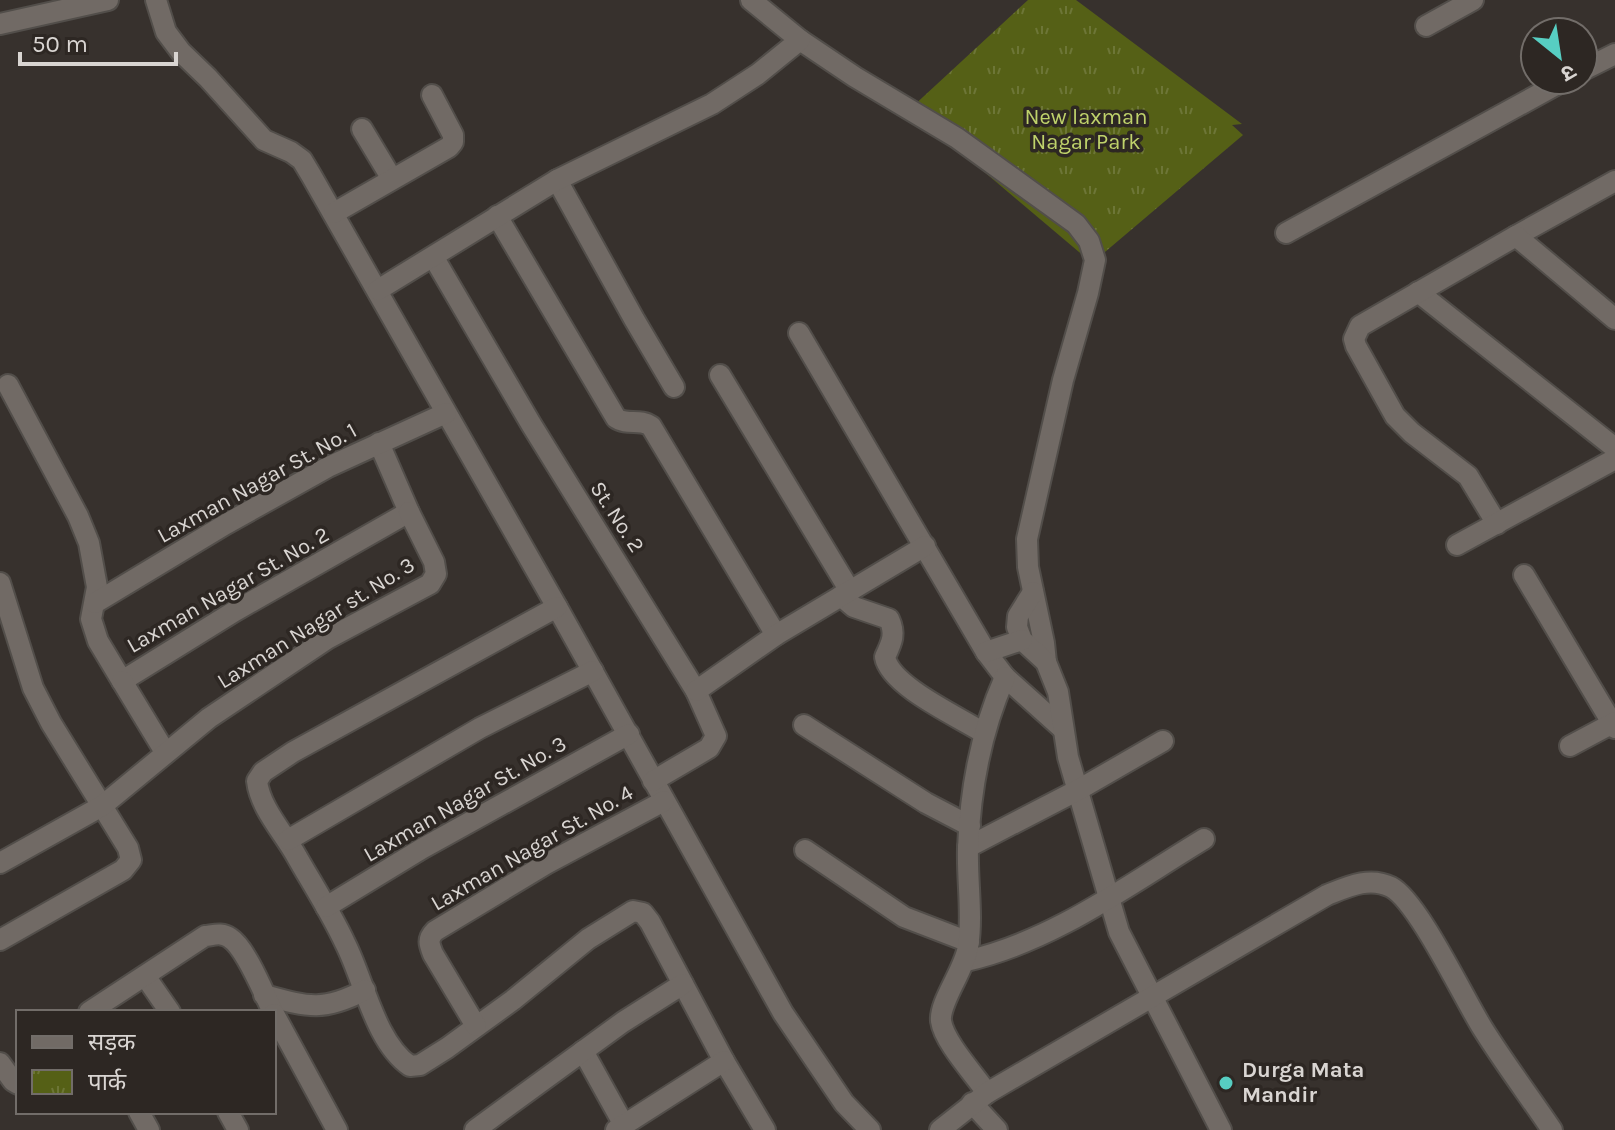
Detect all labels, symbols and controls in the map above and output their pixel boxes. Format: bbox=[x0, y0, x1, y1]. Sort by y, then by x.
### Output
scale bar bbox=[20, 16, 176, 66]
north arrow bbox=[1519, 16, 1599, 96]
text: 50 m bbox=[32, 30, 88, 58]
text: उ bbox=[1555, 58, 1581, 87]
park label: New laxman Nagar Park bbox=[1024, 104, 1148, 155]
street label: Laxman Nagar St. No. 1 bbox=[153, 417, 361, 549]
street label: St. No. 2 bbox=[584, 476, 650, 558]
street label: Laxman Nagar St. No. 2 bbox=[122, 521, 334, 659]
street label: Laxman Nagar st. No. 3 bbox=[212, 552, 420, 694]
street label: Laxman Nagar St. No. 3 bbox=[359, 730, 571, 868]
street label: Laxman Nagar St. No. 4 bbox=[426, 780, 638, 916]
legend bbox=[16, 1010, 276, 1114]
text: सड़क bbox=[88, 1028, 136, 1056]
place label: Durga Mata Mandir bbox=[1242, 1057, 1364, 1108]
text: पार्क bbox=[88, 1068, 127, 1096]
marker: Durga Mata Mandir bbox=[1217, 1074, 1235, 1092]

